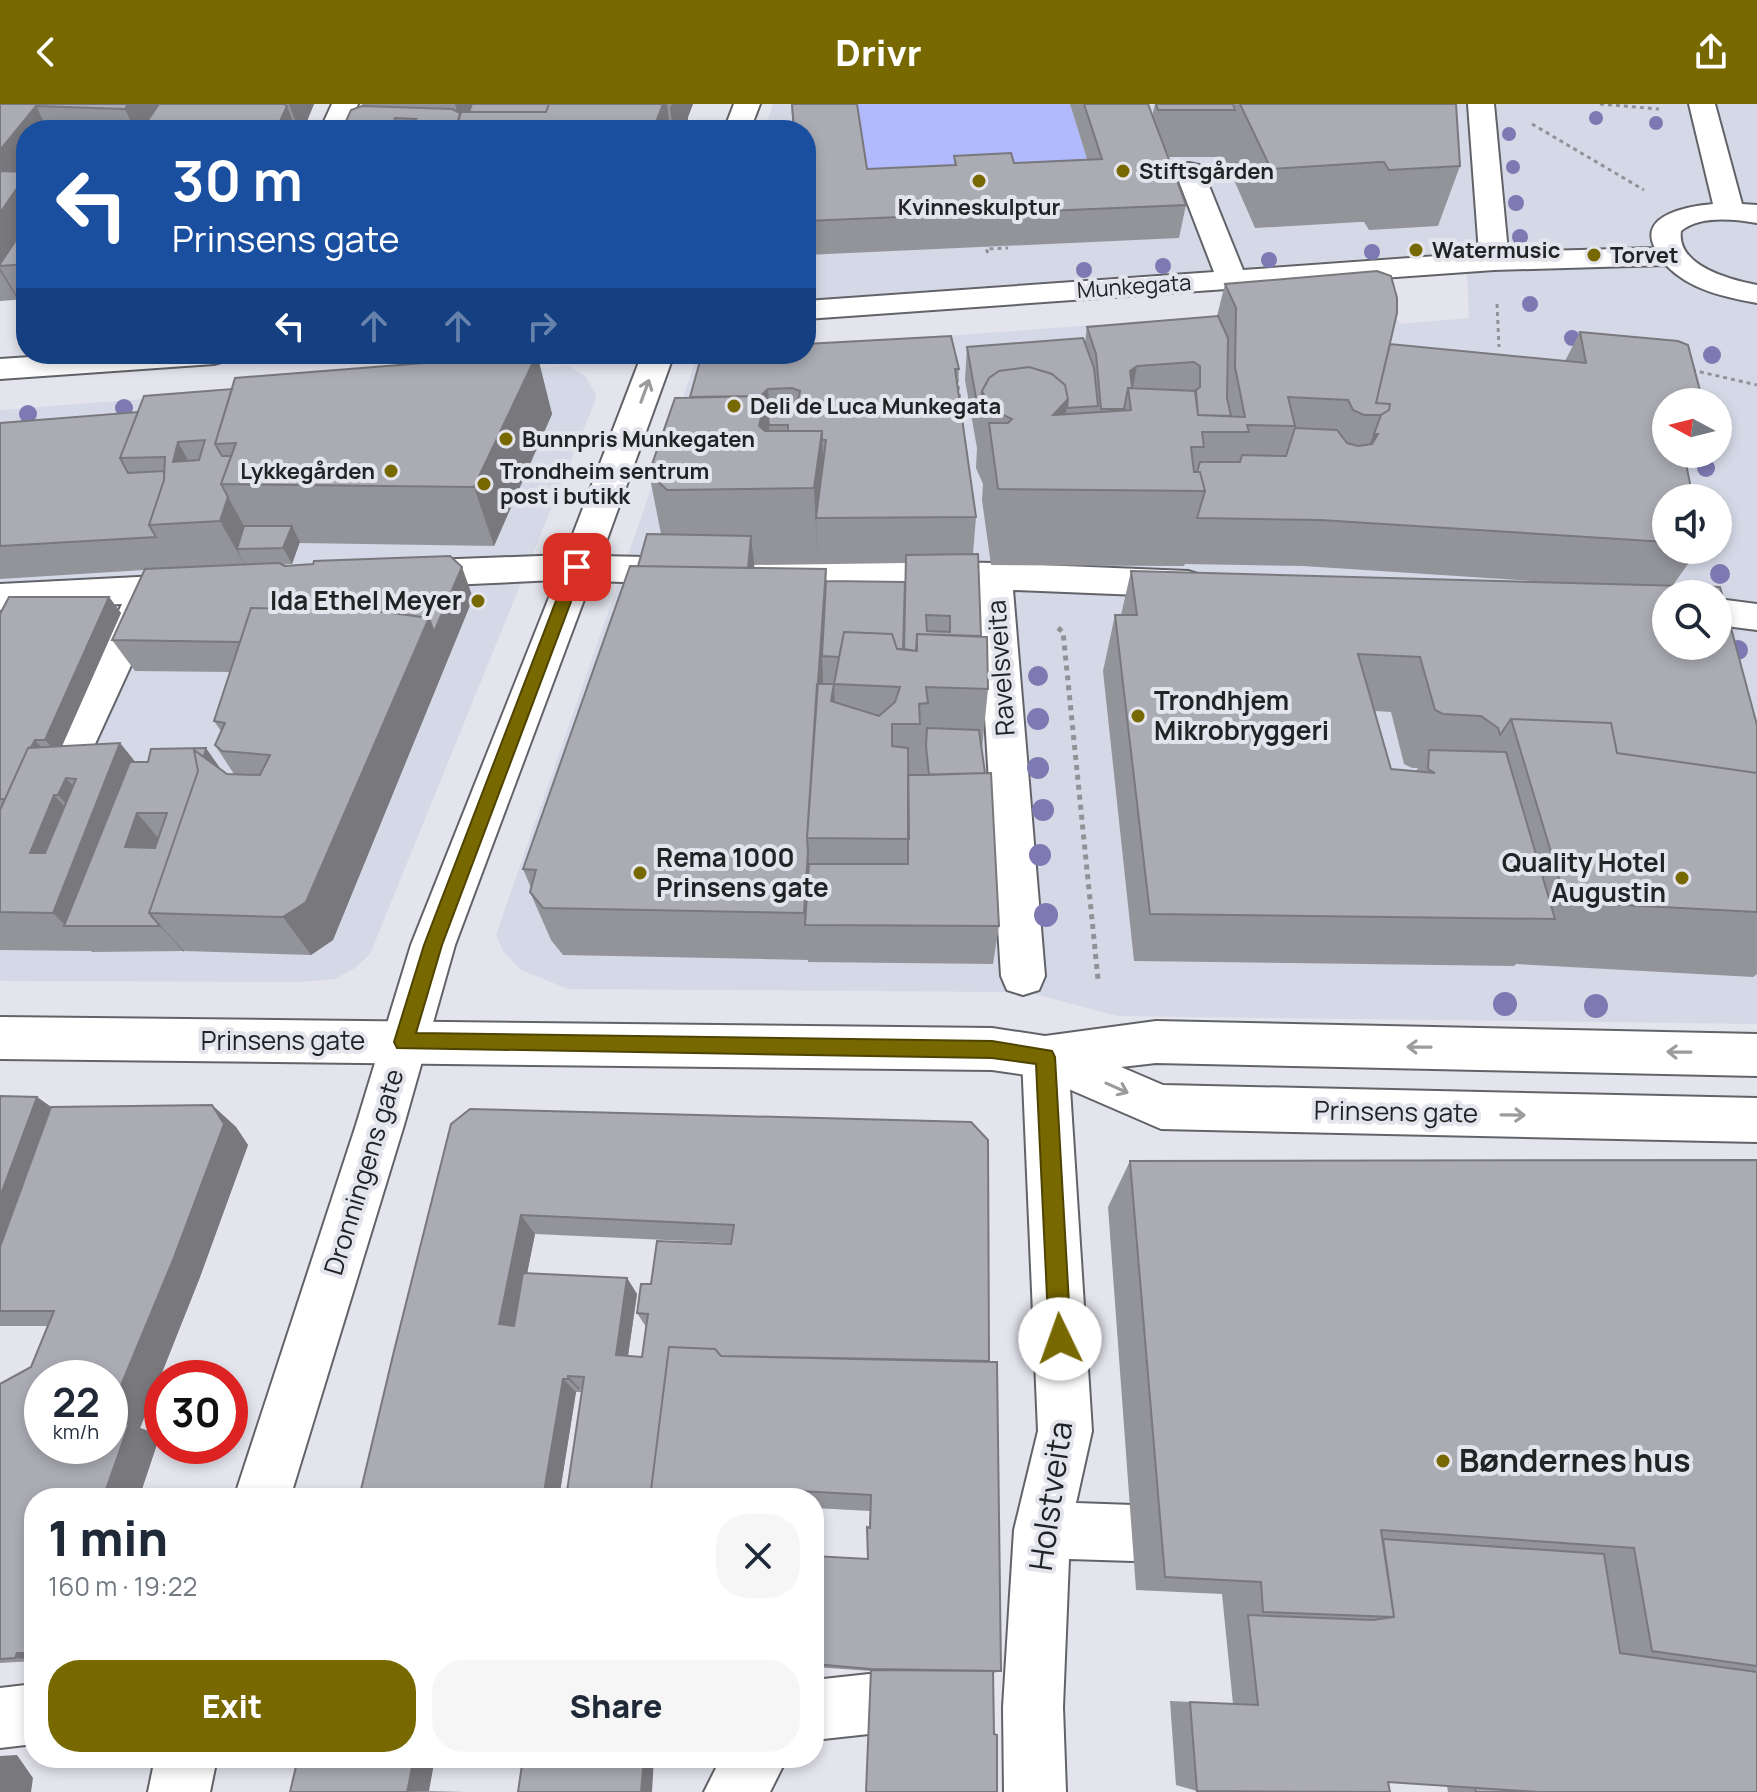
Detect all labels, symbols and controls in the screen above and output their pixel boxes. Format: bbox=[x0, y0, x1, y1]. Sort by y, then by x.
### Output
text: Drivr bbox=[835, 28, 922, 77]
icon: back bbox=[24, 30, 68, 74]
icon: share bbox=[1689, 30, 1733, 74]
text: 30 m bbox=[172, 141, 303, 218]
icon: left bbox=[40, 152, 144, 256]
place label: Stiftsgården bbox=[1139, 156, 1274, 186]
marker: Stiftsgården bbox=[1114, 162, 1132, 180]
marker: Kvinneskulptur bbox=[970, 172, 988, 190]
place label: Kvinneskulptur bbox=[898, 192, 1060, 222]
text: Prinsens gate bbox=[172, 214, 399, 263]
place label: Watermusic bbox=[1432, 235, 1560, 265]
place label: Torvet bbox=[1610, 240, 1678, 270]
marker: Watermusic bbox=[1407, 241, 1425, 259]
marker: Torvet bbox=[1585, 246, 1603, 264]
street label: Munkegata bbox=[1076, 267, 1192, 305]
icon: left bbox=[268, 304, 312, 348]
icon: ahead bbox=[352, 304, 396, 348]
icon: ahead bbox=[436, 304, 480, 348]
icon: right bbox=[520, 304, 564, 348]
one-way arrow bbox=[639, 379, 654, 404]
north arrow bbox=[1652, 388, 1732, 468]
map controls bbox=[1652, 388, 1732, 660]
place label: Deli de Luca Munkegata bbox=[750, 391, 1001, 421]
marker: Deli de Luca Munkegata bbox=[725, 397, 743, 415]
place label: Bunnpris Munkegaten bbox=[522, 424, 755, 454]
marker: Bunnpris Munkegaten bbox=[497, 430, 515, 448]
place label: Lykkegården bbox=[240, 456, 375, 486]
place label: Trondheim sentrum post i butikk bbox=[500, 456, 709, 511]
marker: Lykkegården bbox=[382, 462, 400, 480]
marker: Trondheim sentrum post i butikk bbox=[475, 475, 493, 493]
button: sound bbox=[1652, 484, 1732, 564]
pin bbox=[543, 533, 611, 601]
icon: arrive bbox=[555, 545, 599, 589]
button: search bbox=[1652, 580, 1732, 660]
place label: Ida Ethel Meyer bbox=[270, 582, 462, 618]
marker: Ida Ethel Meyer bbox=[469, 592, 487, 610]
street label: Ravelsveita bbox=[977, 599, 1023, 737]
place label: Trondhjem Mikrobryggeri bbox=[1154, 682, 1329, 748]
marker: Trondhjem Mikrobryggeri bbox=[1129, 707, 1147, 725]
place label: Rema 1000 Prinsens gate bbox=[656, 839, 829, 905]
place label: Quality Hotel Augustin bbox=[1502, 844, 1666, 910]
marker: Rema 1000 Prinsens gate bbox=[631, 864, 649, 882]
marker: Quality Hotel Augustin bbox=[1673, 869, 1691, 887]
street label: Prinsens gate bbox=[201, 1022, 365, 1058]
one-way arrow bbox=[1406, 1039, 1433, 1055]
one-way arrow bbox=[1666, 1044, 1693, 1059]
street label: Dronningens gate bbox=[315, 1064, 412, 1279]
one-way arrow bbox=[1104, 1082, 1128, 1097]
street label: Prinsens gate bbox=[1314, 1092, 1478, 1130]
one-way arrow bbox=[1499, 1107, 1526, 1123]
position arrow bbox=[1018, 1297, 1102, 1381]
speed limit sign: 30 bbox=[144, 1360, 248, 1464]
text: 22 bbox=[52, 1374, 100, 1429]
text: km/h bbox=[53, 1418, 99, 1445]
street label: Holstveita bbox=[1018, 1418, 1082, 1573]
place label: Bøndernes hus bbox=[1459, 1438, 1691, 1482]
marker: Bøndernes hus bbox=[1434, 1452, 1452, 1470]
text: 1 min bbox=[48, 1505, 168, 1570]
button: close bbox=[716, 1514, 800, 1598]
text: 160 m · 19:22 bbox=[48, 1568, 197, 1604]
button: Exit bbox=[48, 1660, 416, 1752]
button: Share bbox=[432, 1660, 800, 1752]

